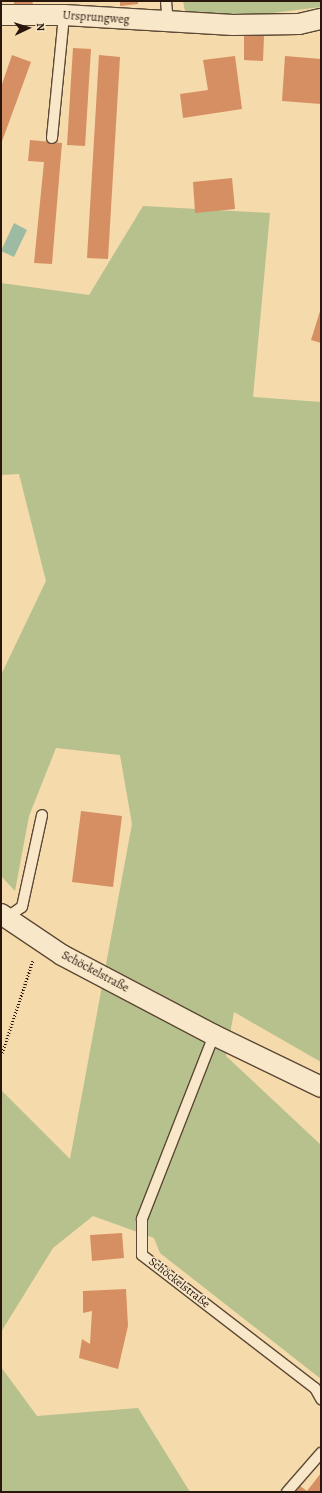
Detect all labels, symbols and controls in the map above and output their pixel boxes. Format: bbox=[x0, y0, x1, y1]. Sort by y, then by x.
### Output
north arrow bbox=[8, 8, 48, 48]
street label: Ursprungweg bbox=[62, 8, 130, 28]
text: N bbox=[33, 23, 48, 32]
street label: Schöckelstraße bbox=[59, 948, 131, 996]
street label: Schöckelstraße bbox=[145, 1255, 213, 1311]

